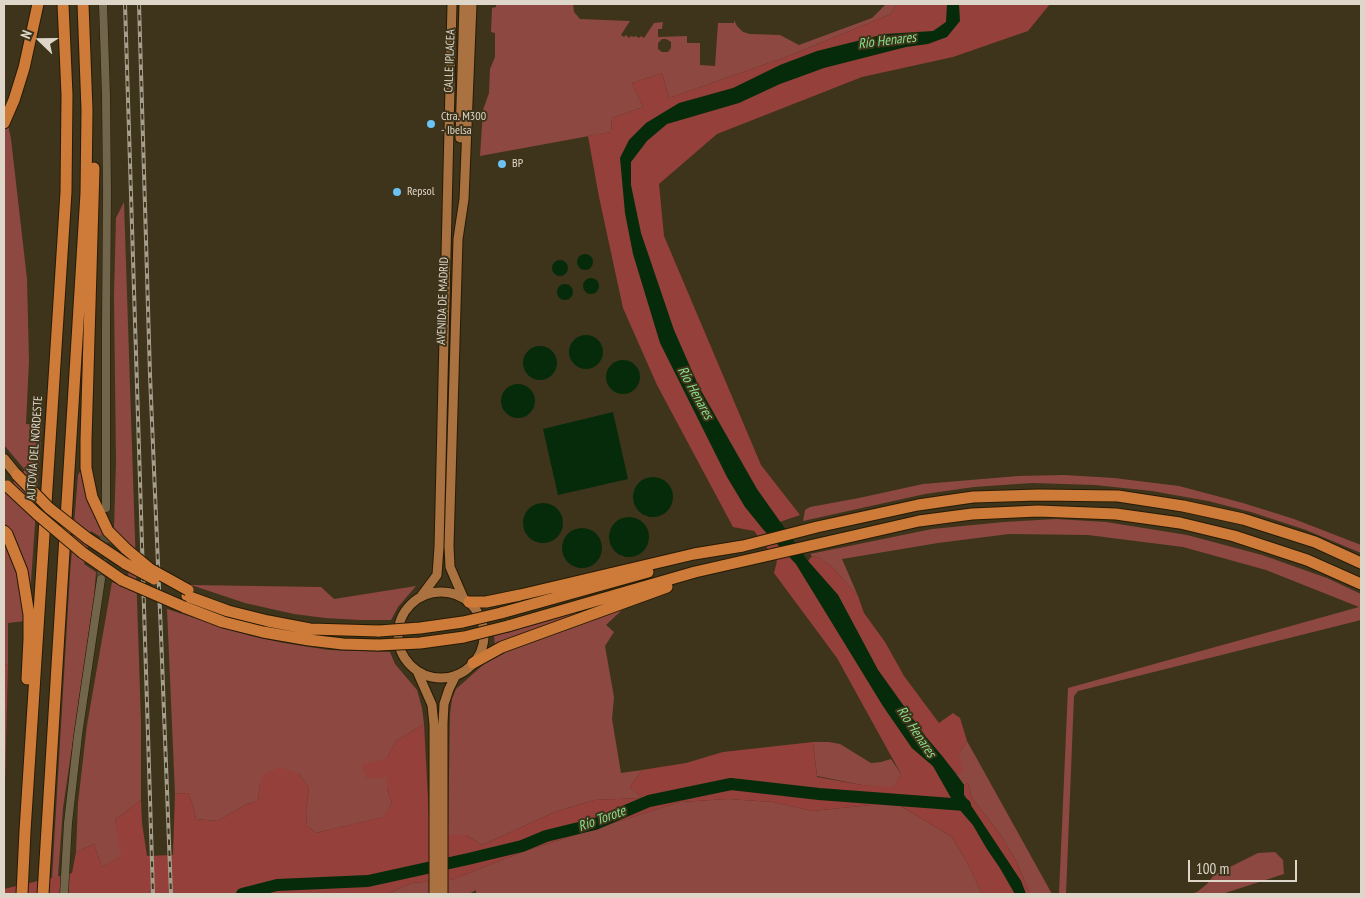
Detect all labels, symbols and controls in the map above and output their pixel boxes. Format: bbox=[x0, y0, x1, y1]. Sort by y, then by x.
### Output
north arrow bbox=[15, 15, 65, 65]
text: N bbox=[16, 28, 36, 41]
street label: CALLE IPLACEA bbox=[442, 29, 458, 93]
water label: Río Henares bbox=[857, 29, 917, 53]
place label: Ctra. M300 - Ibelsa bbox=[441, 110, 486, 138]
marker: Ctra. M300 - Ibelsa bbox=[425, 118, 437, 130]
place label: BP bbox=[512, 157, 523, 171]
marker: BP bbox=[496, 158, 508, 170]
place label: Repsol bbox=[407, 185, 435, 199]
marker: Repsol bbox=[391, 186, 403, 198]
street label: AVENIDA DE MADRID bbox=[434, 257, 452, 345]
water label: Río Henares bbox=[674, 363, 716, 423]
street label: AUTOVÍA DEL NORDESTE bbox=[24, 395, 46, 501]
water label: Río Henares bbox=[893, 703, 939, 761]
water label: Río Torote bbox=[576, 803, 628, 835]
scale bar bbox=[1190, 850, 1299, 882]
text: 100 m bbox=[1196, 859, 1229, 878]

